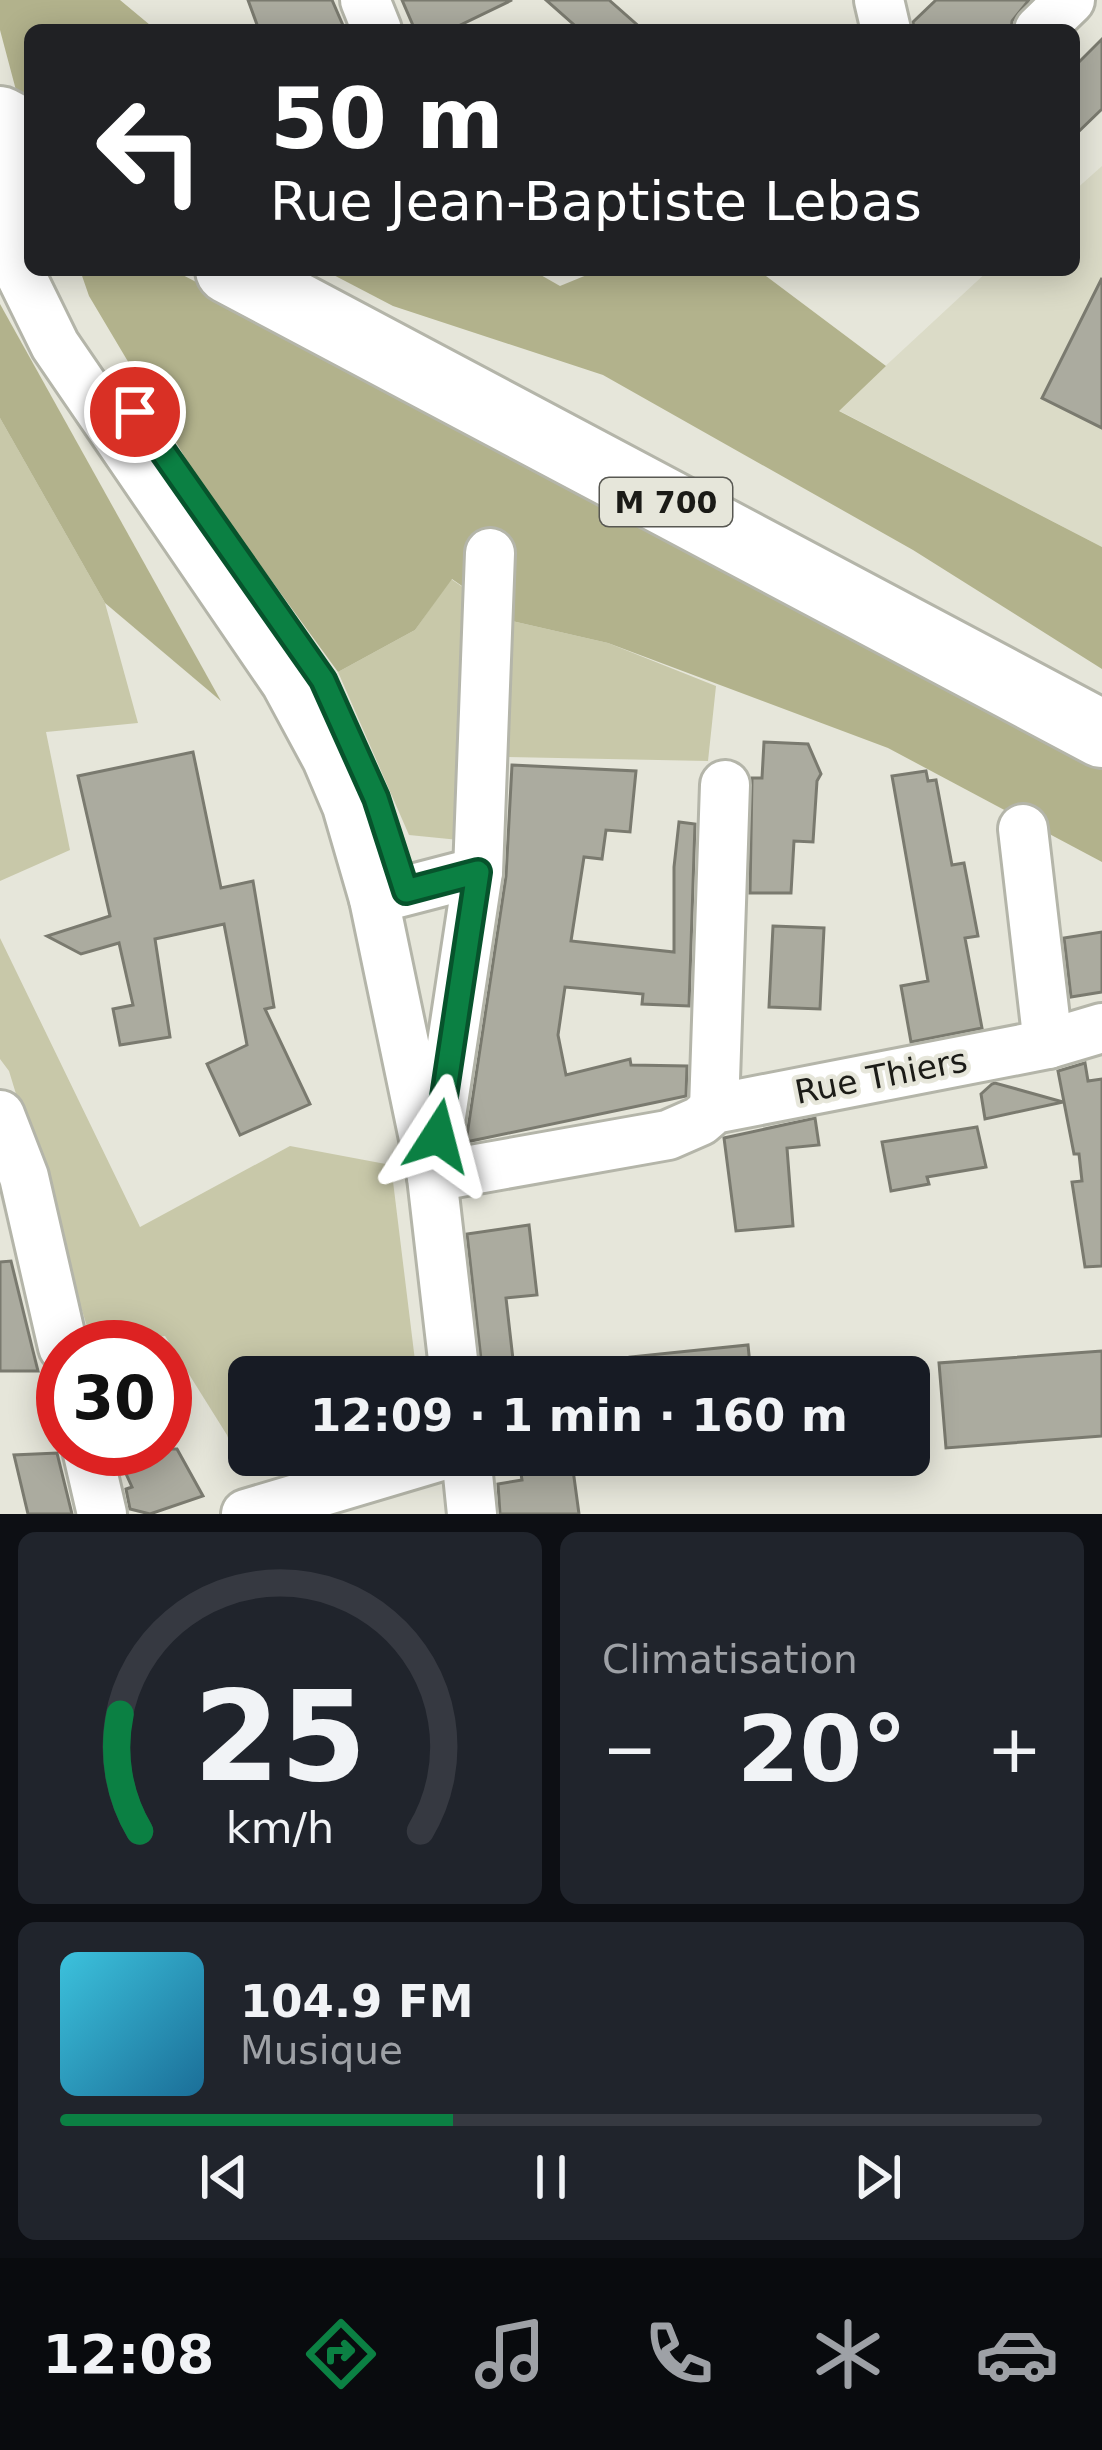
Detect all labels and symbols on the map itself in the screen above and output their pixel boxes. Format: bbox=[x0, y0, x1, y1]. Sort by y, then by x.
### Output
pin bbox=[84, 361, 186, 463]
road number: M 700 bbox=[600, 478, 732, 526]
street label: Rue Thiers bbox=[792, 1040, 970, 1112]
position arrow bbox=[375, 1073, 501, 1199]
speed limit sign: 30 bbox=[36, 1320, 192, 1476]

